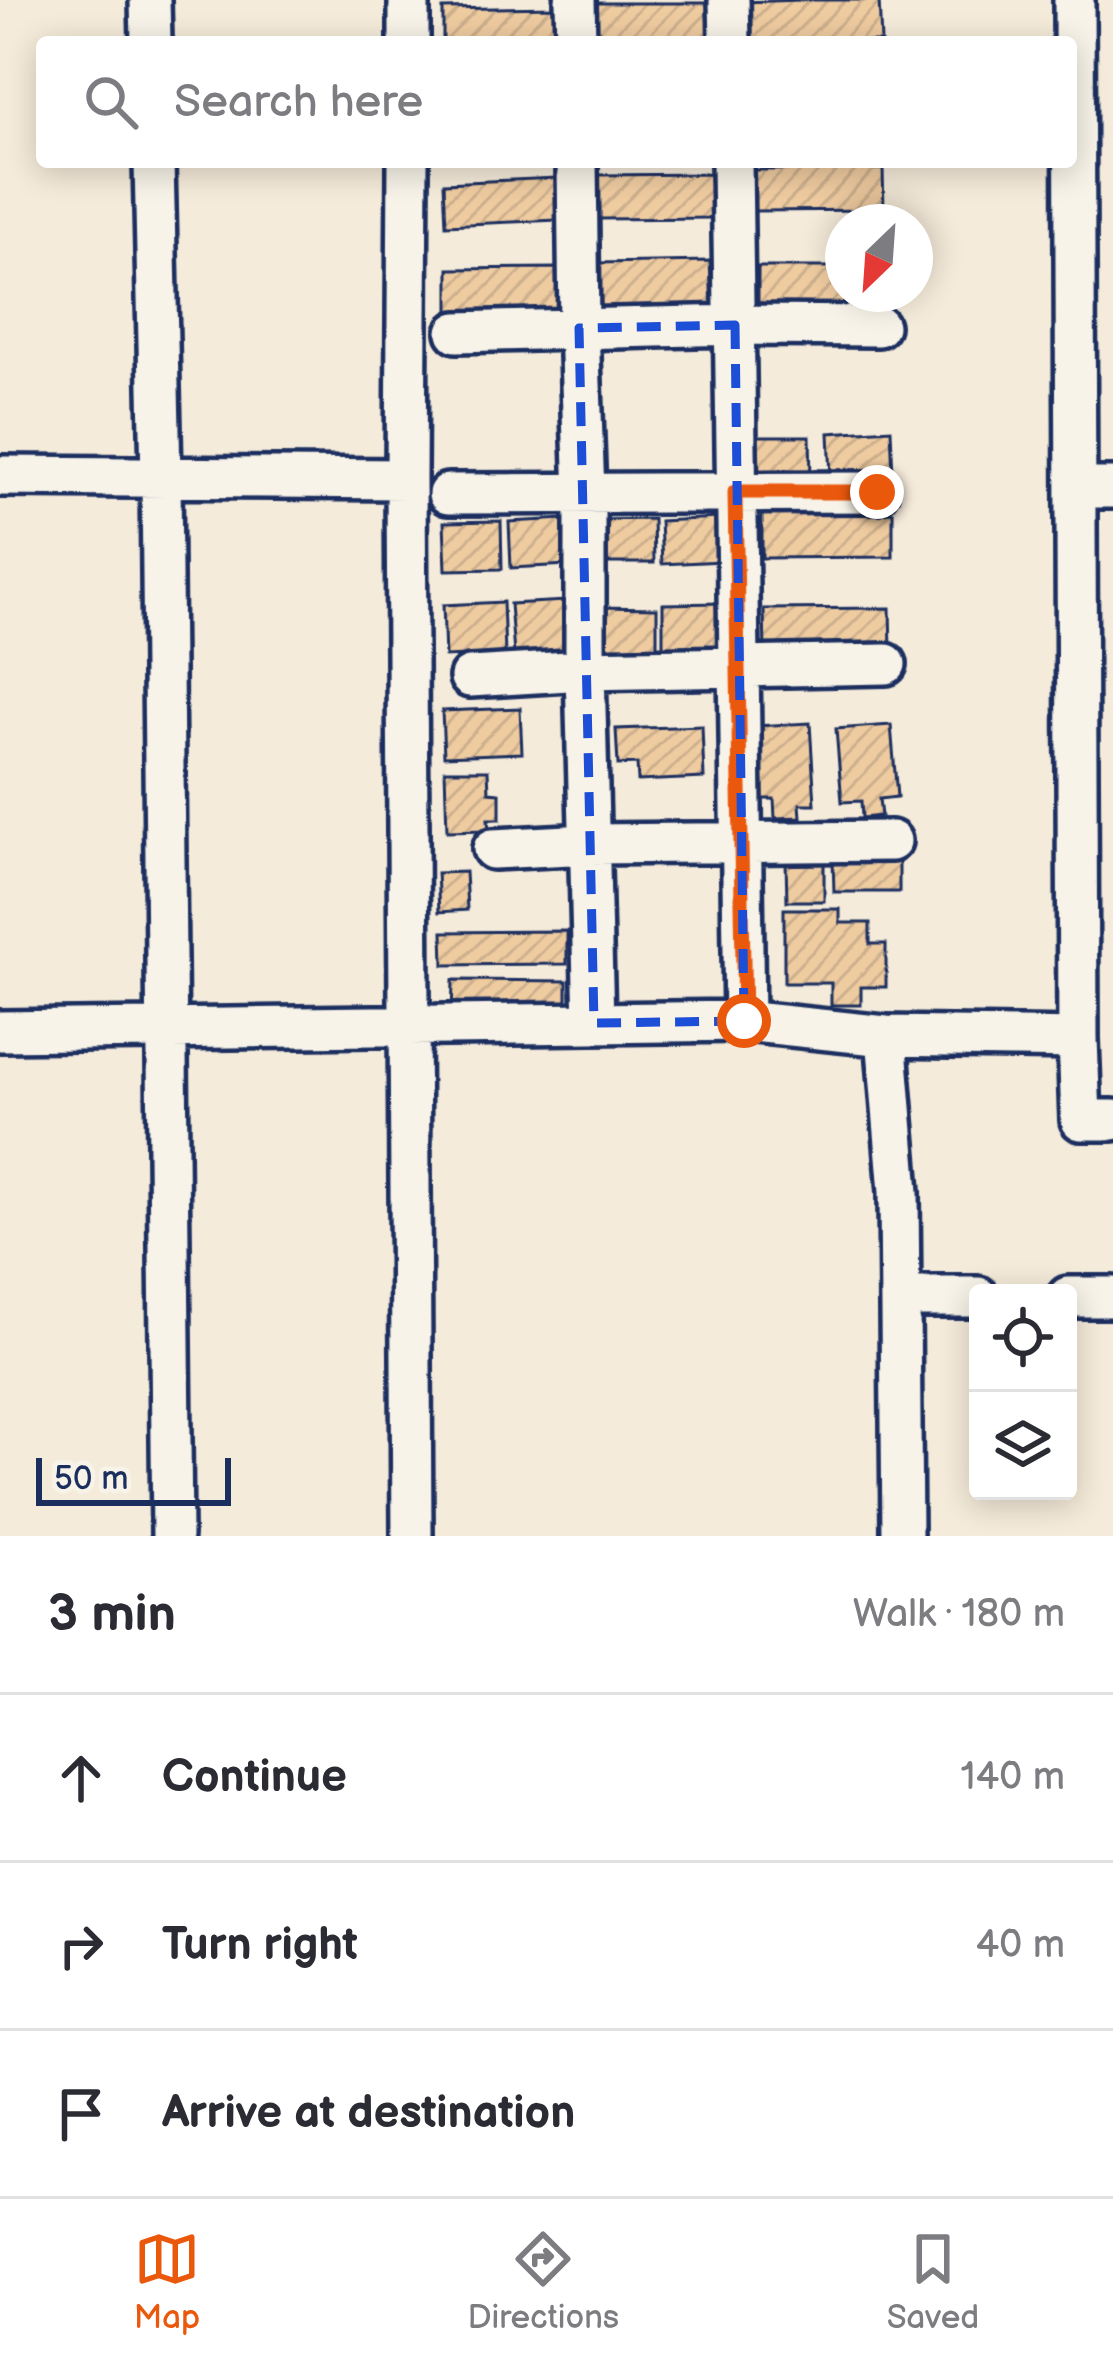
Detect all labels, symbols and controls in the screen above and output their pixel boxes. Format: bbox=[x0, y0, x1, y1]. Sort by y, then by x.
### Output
search box bbox=[36, 36, 1077, 168]
icon: search bbox=[78, 69, 144, 135]
text: Search here bbox=[174, 75, 423, 130]
north arrow bbox=[825, 204, 933, 312]
route end bbox=[850, 465, 904, 519]
route start bbox=[717, 994, 771, 1048]
map controls bbox=[969, 1284, 1077, 1500]
button: locate bbox=[969, 1284, 1077, 1392]
button: layers bbox=[969, 1392, 1077, 1500]
scale bar bbox=[36, 1452, 231, 1505]
text: 50 m bbox=[54, 1459, 129, 1499]
text: 3 min bbox=[48, 1584, 176, 1645]
text: Walk · 180 m bbox=[853, 1591, 1065, 1638]
icon: ahead bbox=[48, 1745, 114, 1811]
text: Continue bbox=[162, 1750, 347, 1805]
text: 140 m bbox=[960, 1754, 1065, 1801]
icon: right bbox=[48, 1913, 114, 1979]
text: Turn right bbox=[162, 1918, 358, 1973]
text: 40 m bbox=[975, 1922, 1065, 1969]
icon: arrive bbox=[48, 2081, 114, 2147]
text: Arrive at destination bbox=[162, 2086, 575, 2141]
tab: Map bbox=[134, 2226, 200, 2338]
tab: Directions bbox=[467, 2226, 619, 2338]
tab: Saved bbox=[887, 2226, 979, 2338]

